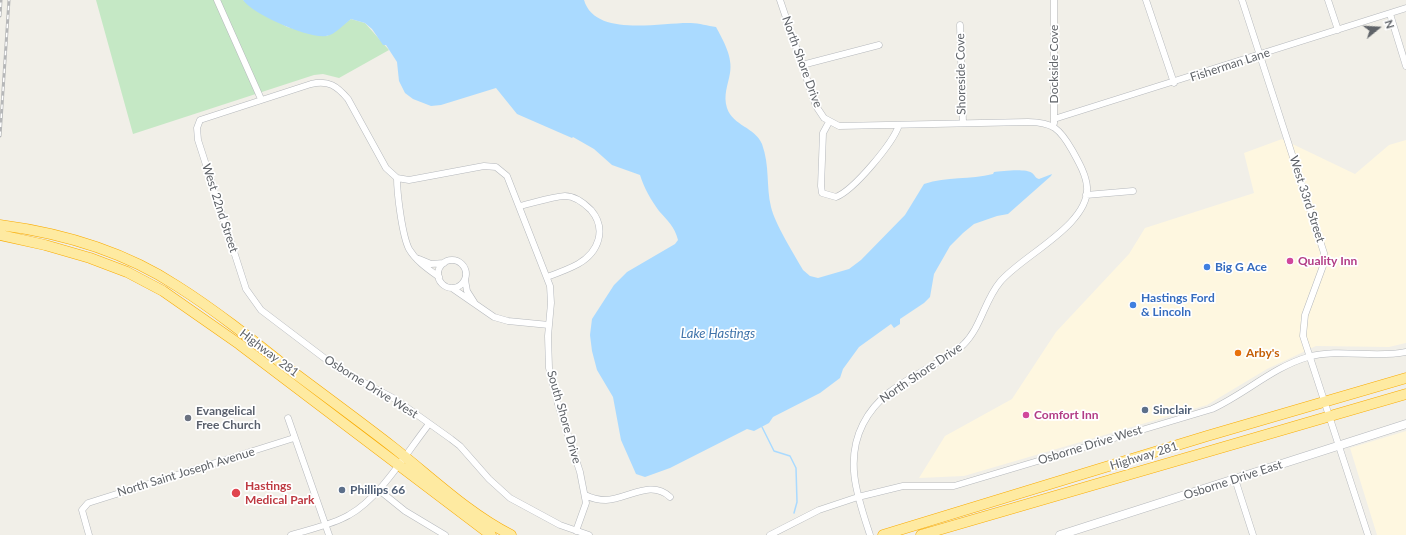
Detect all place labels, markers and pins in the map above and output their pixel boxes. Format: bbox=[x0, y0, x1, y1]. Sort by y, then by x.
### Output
place label: Quality Inn bbox=[1298, 254, 1357, 268]
marker: Quality Inn bbox=[1285, 256, 1295, 266]
place label: Big G Ace bbox=[1215, 260, 1267, 274]
marker: Big G Ace bbox=[1202, 262, 1212, 272]
place label: Hastings Ford & Lincoln bbox=[1141, 291, 1215, 319]
marker: Hastings Ford & Lincoln bbox=[1128, 300, 1138, 310]
place label: Arby's bbox=[1246, 346, 1279, 360]
marker: Arby's bbox=[1233, 348, 1243, 358]
place label: Sinclair bbox=[1153, 403, 1192, 417]
place label: Evangelical Free Church bbox=[196, 404, 261, 432]
marker: Sinclair bbox=[1140, 405, 1150, 415]
place label: Comfort Inn bbox=[1034, 408, 1099, 422]
marker: Comfort Inn bbox=[1021, 410, 1031, 420]
marker: Evangelical Free Church bbox=[183, 413, 193, 423]
place label: Hastings Medical Park bbox=[245, 479, 314, 507]
place label: Phillips 66 bbox=[350, 483, 405, 497]
marker: Phillips 66 bbox=[337, 485, 347, 495]
marker: Hastings Medical Park bbox=[230, 487, 242, 499]

